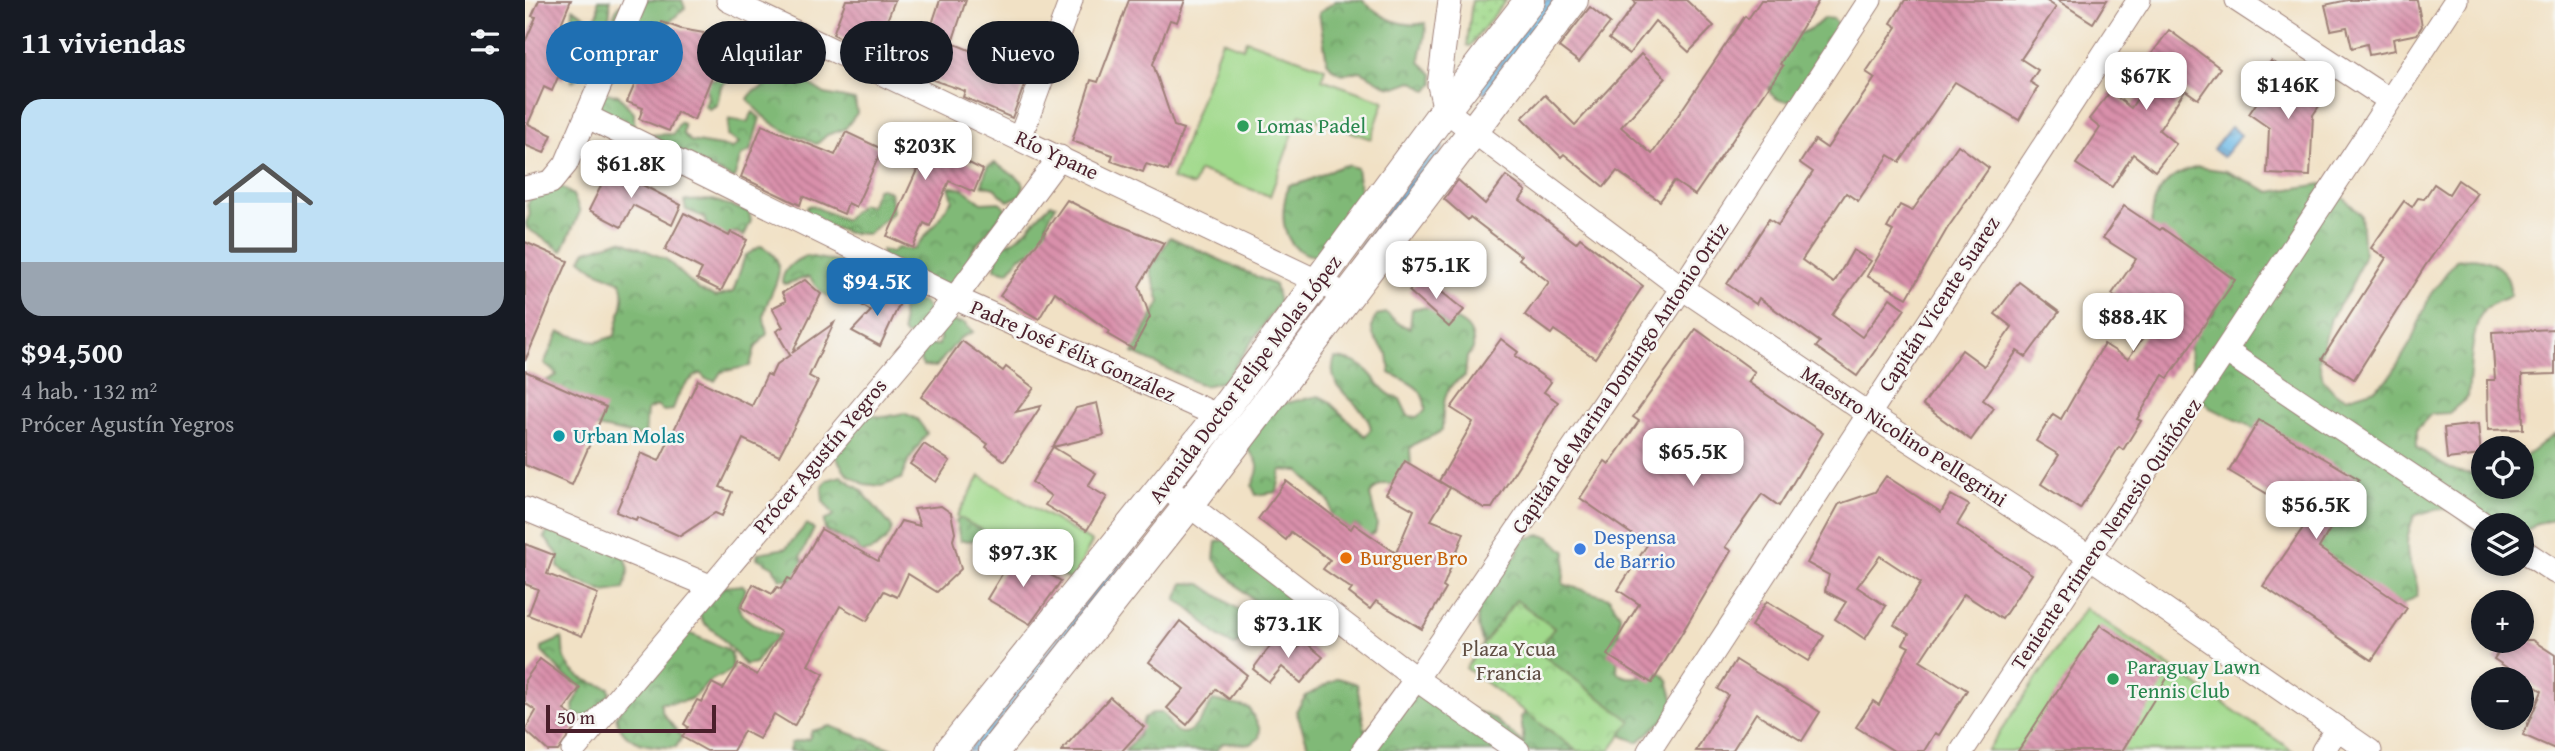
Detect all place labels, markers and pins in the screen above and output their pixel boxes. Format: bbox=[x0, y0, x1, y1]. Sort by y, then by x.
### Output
pin: $67K bbox=[2105, 52, 2187, 112]
pin: $146K bbox=[2239, 61, 2337, 121]
place label: Lomas Padel bbox=[1257, 110, 1366, 141]
marker: Lomas Padel bbox=[1235, 118, 1251, 134]
pin: $203K bbox=[876, 122, 974, 182]
pin: $61.8K bbox=[574, 140, 688, 200]
pin: $75.1K bbox=[1379, 242, 1493, 301]
pin: $94.5K bbox=[820, 258, 934, 318]
pin: $88.4K bbox=[2076, 294, 2190, 353]
place label: Urban Molas bbox=[573, 420, 685, 451]
marker: Urban Molas bbox=[551, 428, 567, 444]
pin: $65.5K bbox=[1636, 428, 1750, 488]
pin: $56.5K bbox=[2259, 482, 2373, 541]
place label: Despensa de Barrio bbox=[1594, 521, 1676, 576]
pin: $97.3K bbox=[966, 530, 1080, 589]
marker: Despensa de Barrio bbox=[1572, 541, 1588, 557]
place label: Burguer Bro bbox=[1360, 542, 1468, 573]
marker: Burguer Bro bbox=[1338, 550, 1354, 566]
pin: $73.1K bbox=[1231, 600, 1345, 660]
place label: Paraguay Lawn Tennis Club bbox=[2127, 651, 2260, 706]
marker: Paraguay Lawn Tennis Club bbox=[2105, 671, 2121, 687]

